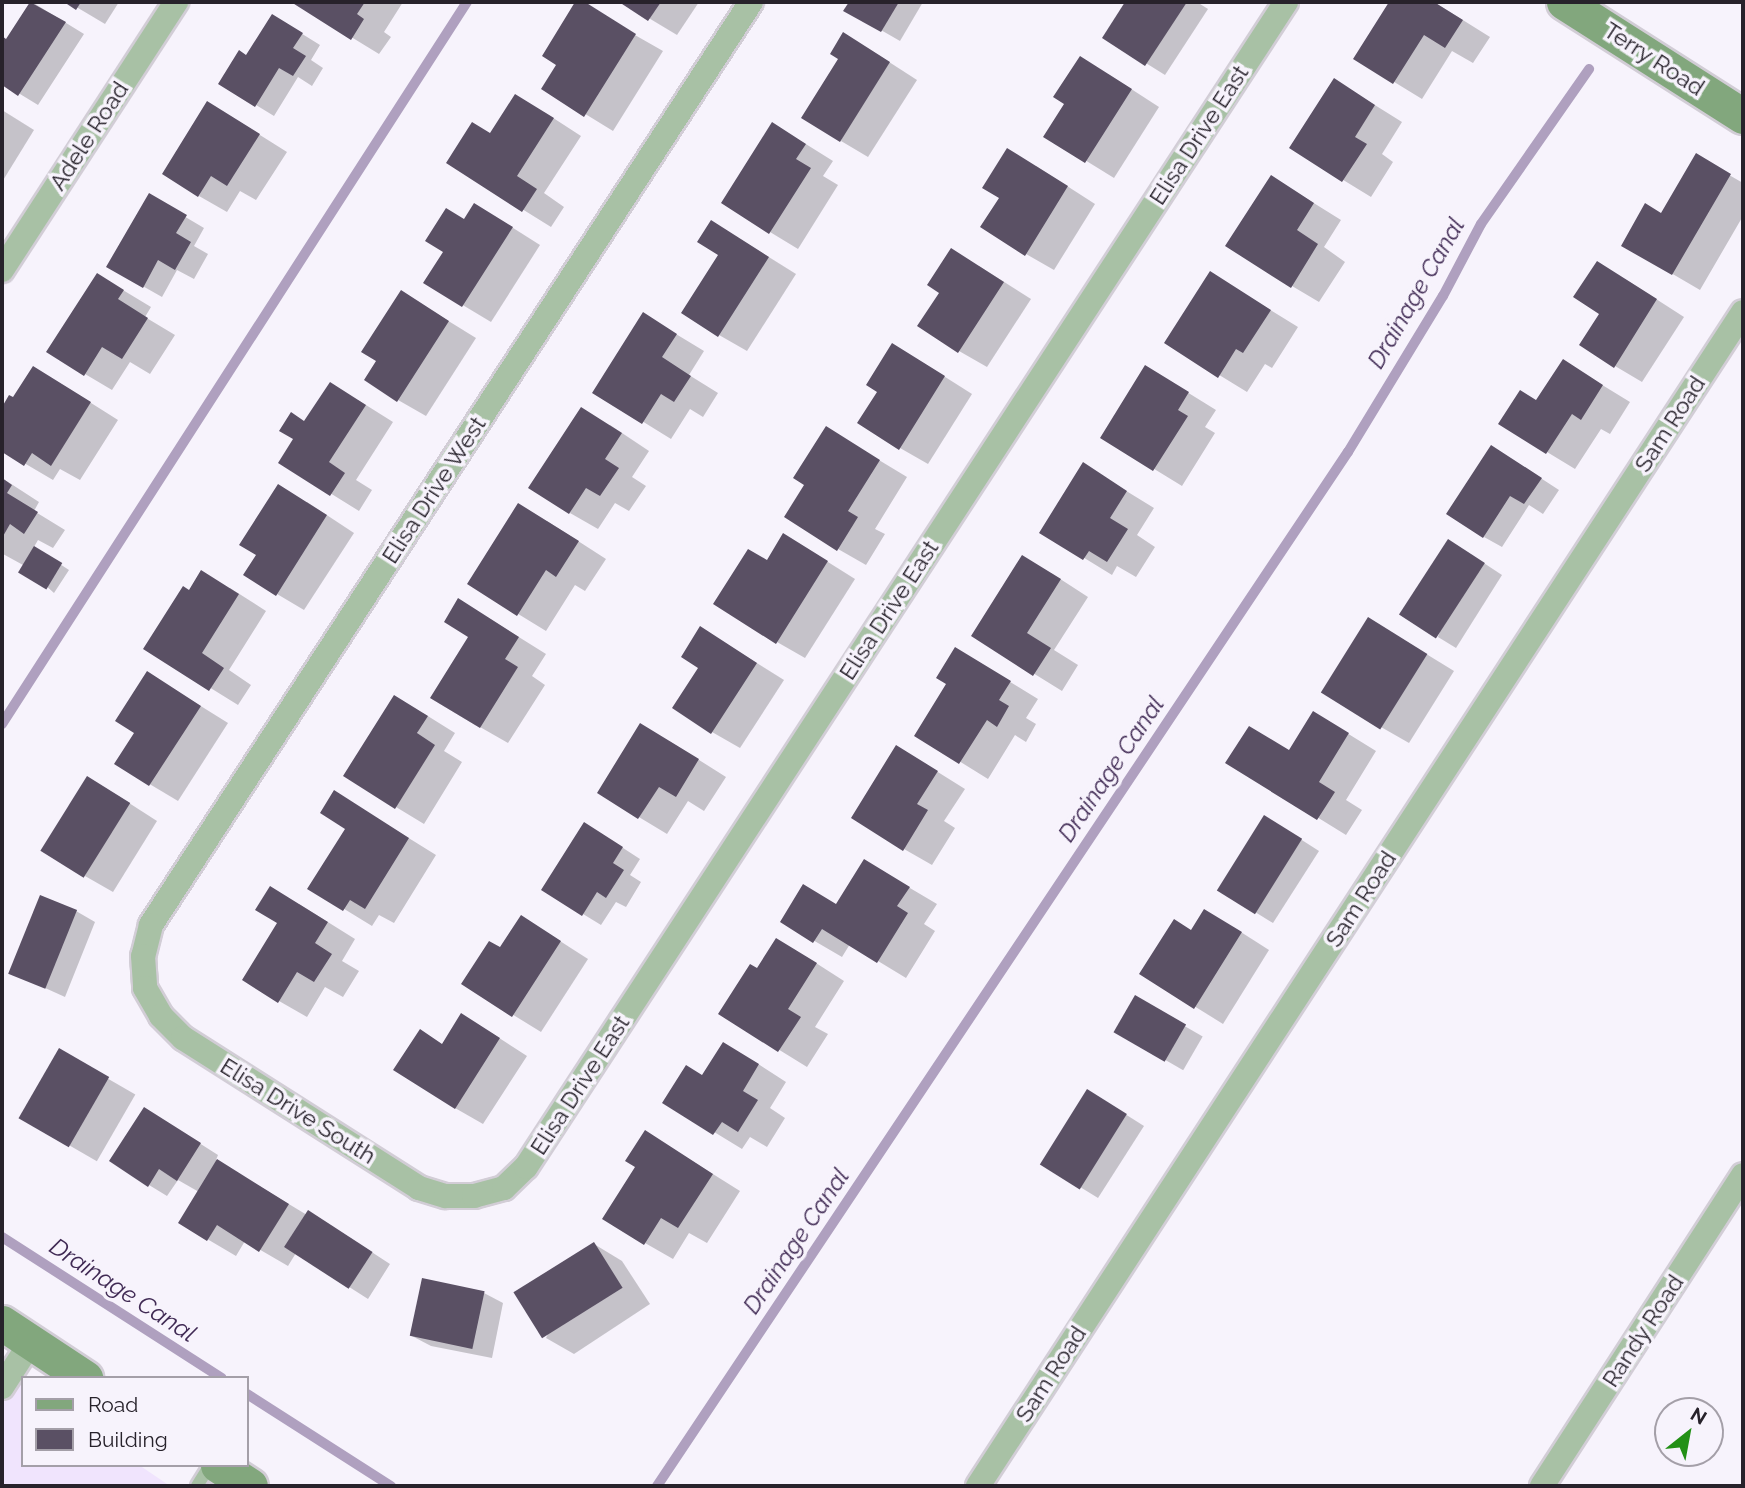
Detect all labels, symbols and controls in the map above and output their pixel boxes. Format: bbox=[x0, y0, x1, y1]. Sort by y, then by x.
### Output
street label: Terry Road bbox=[1598, 16, 1710, 102]
street label: Elisa Drive East bbox=[1144, 60, 1254, 210]
street label: Adele Road bbox=[44, 77, 134, 195]
water label: Drainage Canal bbox=[1361, 213, 1471, 373]
street label: Sam Road bbox=[1629, 371, 1711, 477]
street label: Elisa Drive West bbox=[376, 411, 492, 569]
street label: Elisa Drive East bbox=[834, 535, 944, 685]
water label: Drainage Canal bbox=[1052, 691, 1170, 847]
street label: Sam Road bbox=[1320, 846, 1402, 952]
street label: Elisa Drive East bbox=[525, 1010, 635, 1160]
street label: Elisa Drive South bbox=[215, 1052, 381, 1170]
water label: Drainage Canal bbox=[737, 1163, 855, 1319]
water label: Drainage Canal bbox=[44, 1232, 202, 1348]
street label: Randy Road bbox=[1596, 1270, 1690, 1392]
street label: Sam Road bbox=[1010, 1321, 1092, 1427]
legend bbox=[21, 1376, 248, 1467]
text: Road bbox=[88, 1392, 138, 1417]
north arrow bbox=[1654, 1397, 1724, 1467]
text: N bbox=[1687, 1403, 1711, 1429]
text: Building bbox=[88, 1427, 168, 1452]

